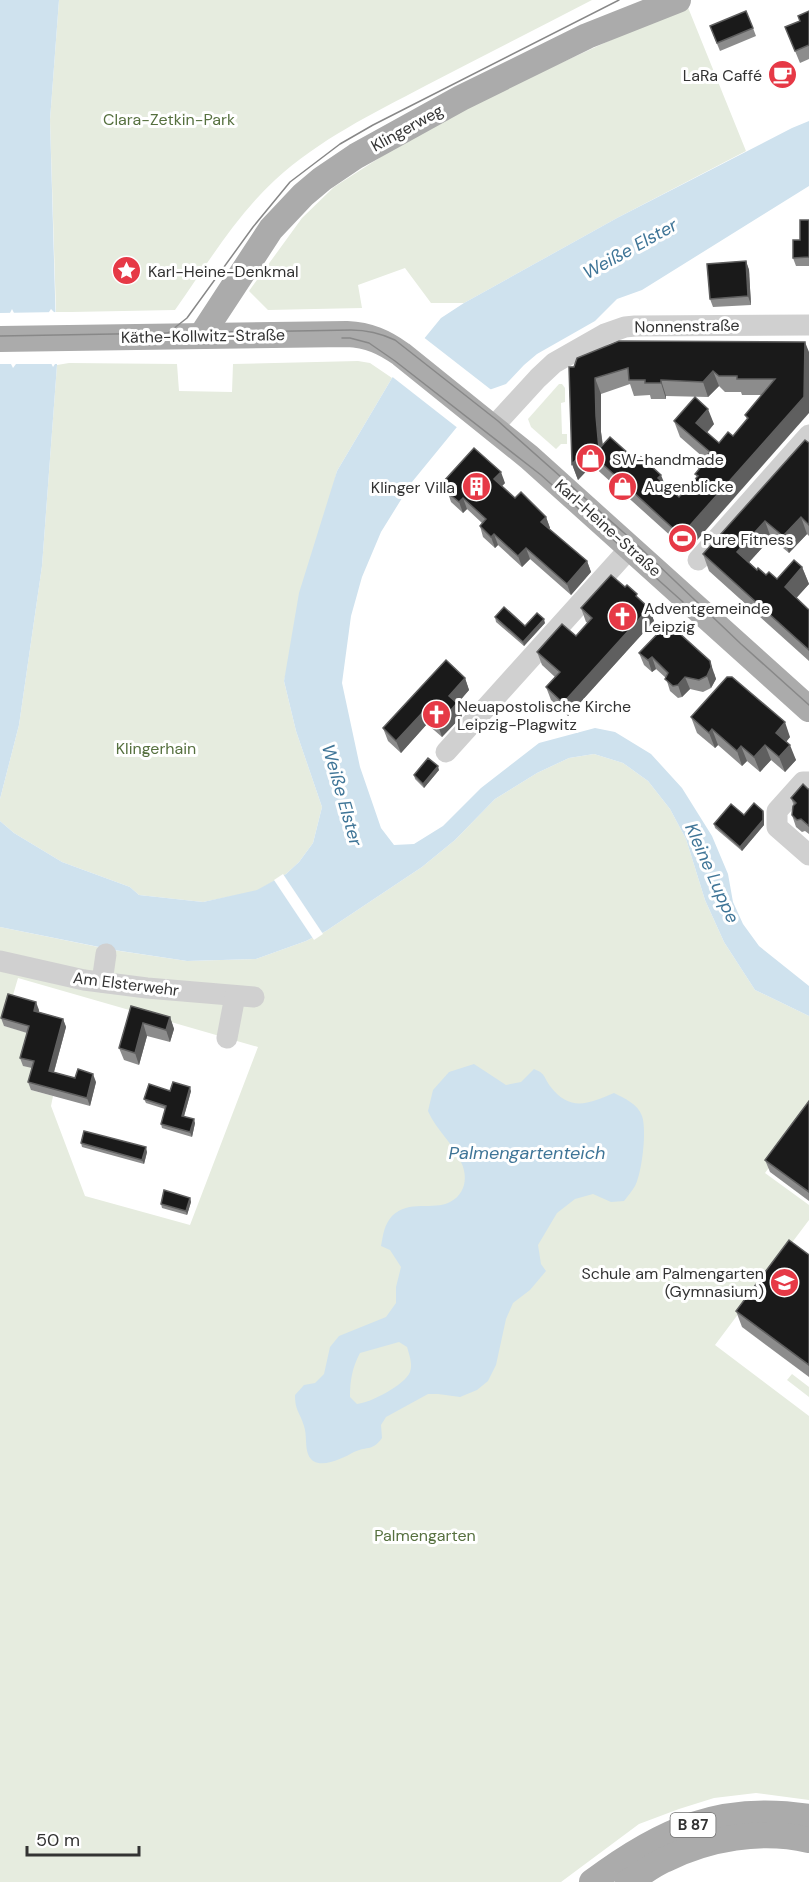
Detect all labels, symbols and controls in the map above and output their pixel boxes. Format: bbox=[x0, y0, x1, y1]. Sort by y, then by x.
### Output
cafe icon: LaRa Caffé bbox=[767, 59, 799, 91]
place label: LaRa Caffé bbox=[683, 65, 762, 86]
street label: Klingerweg bbox=[367, 100, 447, 156]
park label: Clara-Zetkin-Park bbox=[103, 109, 235, 130]
water label: Weiße Elster bbox=[578, 212, 683, 285]
place icon: Karl-Heine-Denkmal bbox=[111, 255, 143, 287]
place label: Karl-Heine-Denkmal bbox=[148, 261, 298, 282]
street label: Nonnenstraße bbox=[634, 315, 740, 337]
street label: Käthe-Kollwitz-Straße bbox=[121, 324, 285, 348]
shop icon: SW-handmade bbox=[575, 443, 607, 475]
place label: SW-handmade bbox=[612, 449, 724, 470]
shop icon: Augenblicke bbox=[607, 470, 639, 502]
building icon: Klinger Villa bbox=[460, 471, 492, 503]
street label: Karl-Heine-Straße bbox=[550, 475, 666, 581]
place label: Augenblicke bbox=[644, 476, 734, 497]
place label: Klinger Villa bbox=[371, 477, 455, 498]
sports icon: Pure Fitness bbox=[666, 523, 698, 555]
place label: Pure Fitness bbox=[703, 529, 793, 550]
place label: Adventgemeinde Leipzig bbox=[644, 598, 770, 637]
church icon: Adventgemeinde Leipzig bbox=[607, 601, 639, 633]
place label: Neuapostolische Kirche Leipzig-Plagwitz bbox=[457, 696, 631, 735]
church icon: Neuapostolische Kirche Leipzig-Plagwitz bbox=[420, 699, 452, 731]
park label: Klingerhain bbox=[116, 738, 196, 759]
water label: Weiße Elster bbox=[316, 741, 368, 850]
water label: Kleine Luppe bbox=[679, 819, 745, 927]
street label: Am Elsterwehr bbox=[72, 967, 180, 1001]
water label: Palmengartenteich bbox=[449, 1141, 605, 1165]
place label: Schule am Palmengarten (Gymnasium) bbox=[581, 1263, 764, 1302]
school or university icon: Schule am Palmengarten (Gymnasium) bbox=[769, 1266, 801, 1298]
park label: Palmengarten bbox=[374, 1525, 476, 1546]
road number: B 87 bbox=[670, 1813, 716, 1837]
scale bar bbox=[27, 1819, 140, 1857]
text: 50 m bbox=[36, 1828, 80, 1852]

